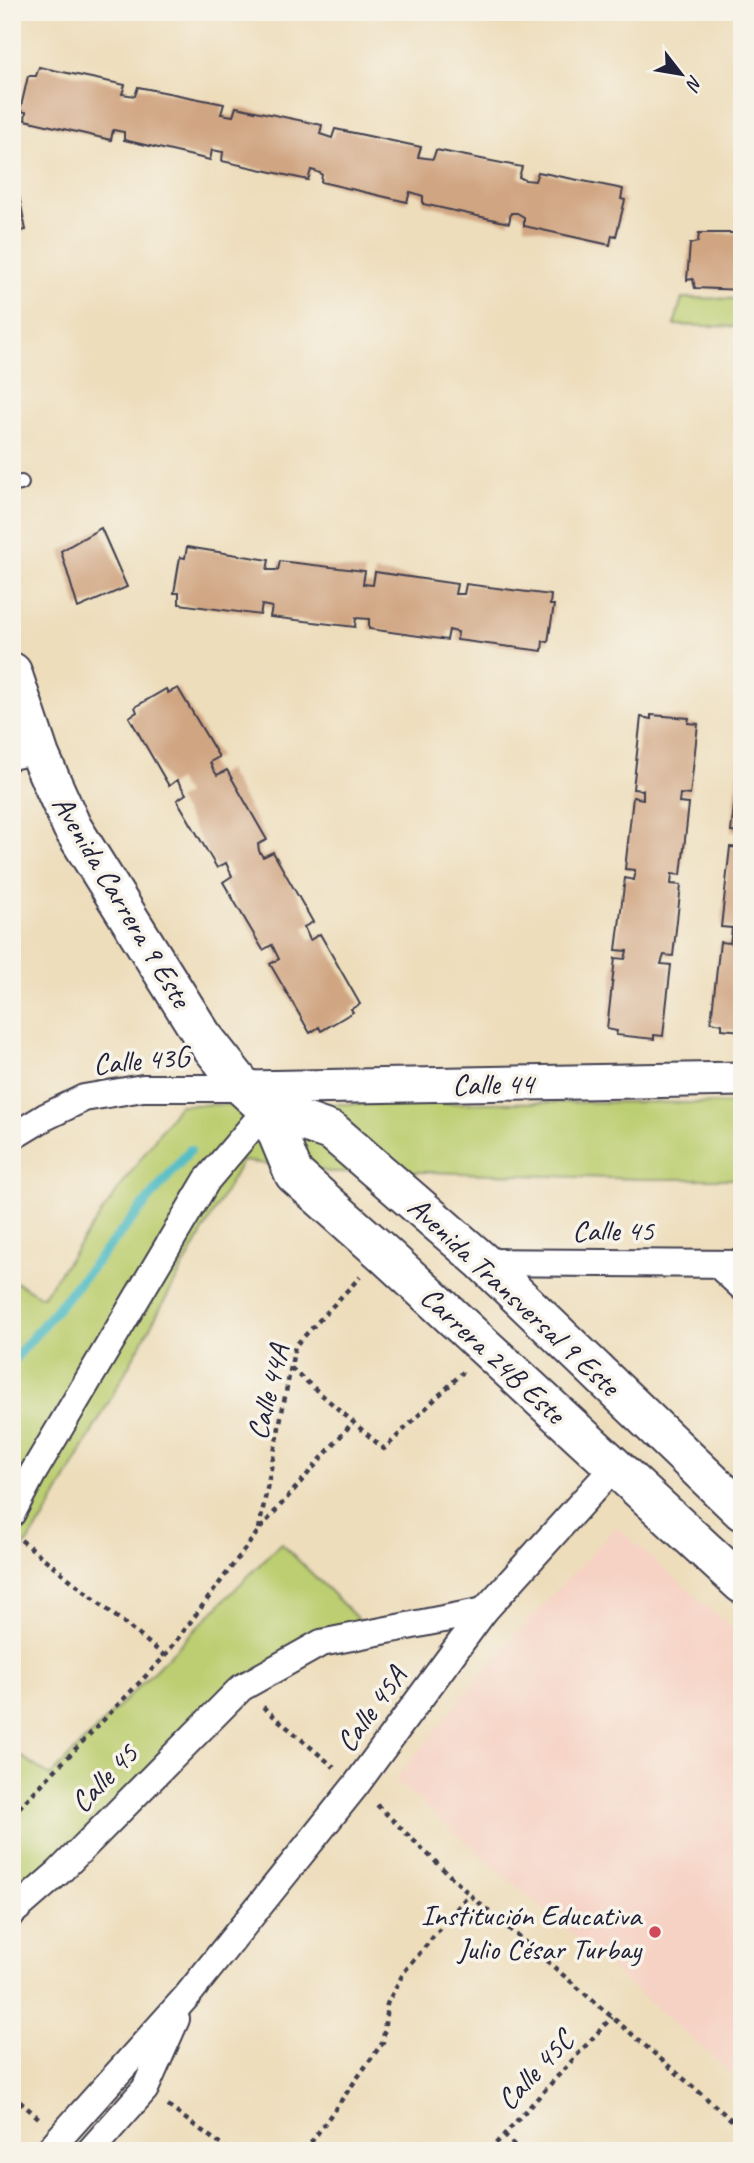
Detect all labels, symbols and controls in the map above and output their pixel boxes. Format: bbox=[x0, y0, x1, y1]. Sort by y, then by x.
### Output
north arrow bbox=[646, 38, 716, 108]
text: N bbox=[680, 71, 708, 96]
street label: Avenida Carrera 9 Este bbox=[44, 788, 201, 1016]
street label: Calle 43G bbox=[92, 1037, 194, 1083]
street label: Calle 44 bbox=[452, 1064, 537, 1104]
street label: Avenida Transversal 9 Este bbox=[400, 1188, 629, 1405]
street label: Calle 45 bbox=[572, 1211, 655, 1249]
street label: Carrera 24B Este bbox=[413, 1278, 575, 1433]
street label: Calle 44A bbox=[238, 1339, 299, 1443]
street label: Calle 45A bbox=[327, 1657, 416, 1759]
street label: Calle 45 bbox=[62, 1734, 147, 1820]
place label: Institución Educativa Julio César Turbay bbox=[421, 1896, 643, 1968]
marker: Institución Educativa Julio César Turbay bbox=[647, 1924, 663, 1940]
street label: Calle 45C bbox=[489, 2020, 583, 2118]

